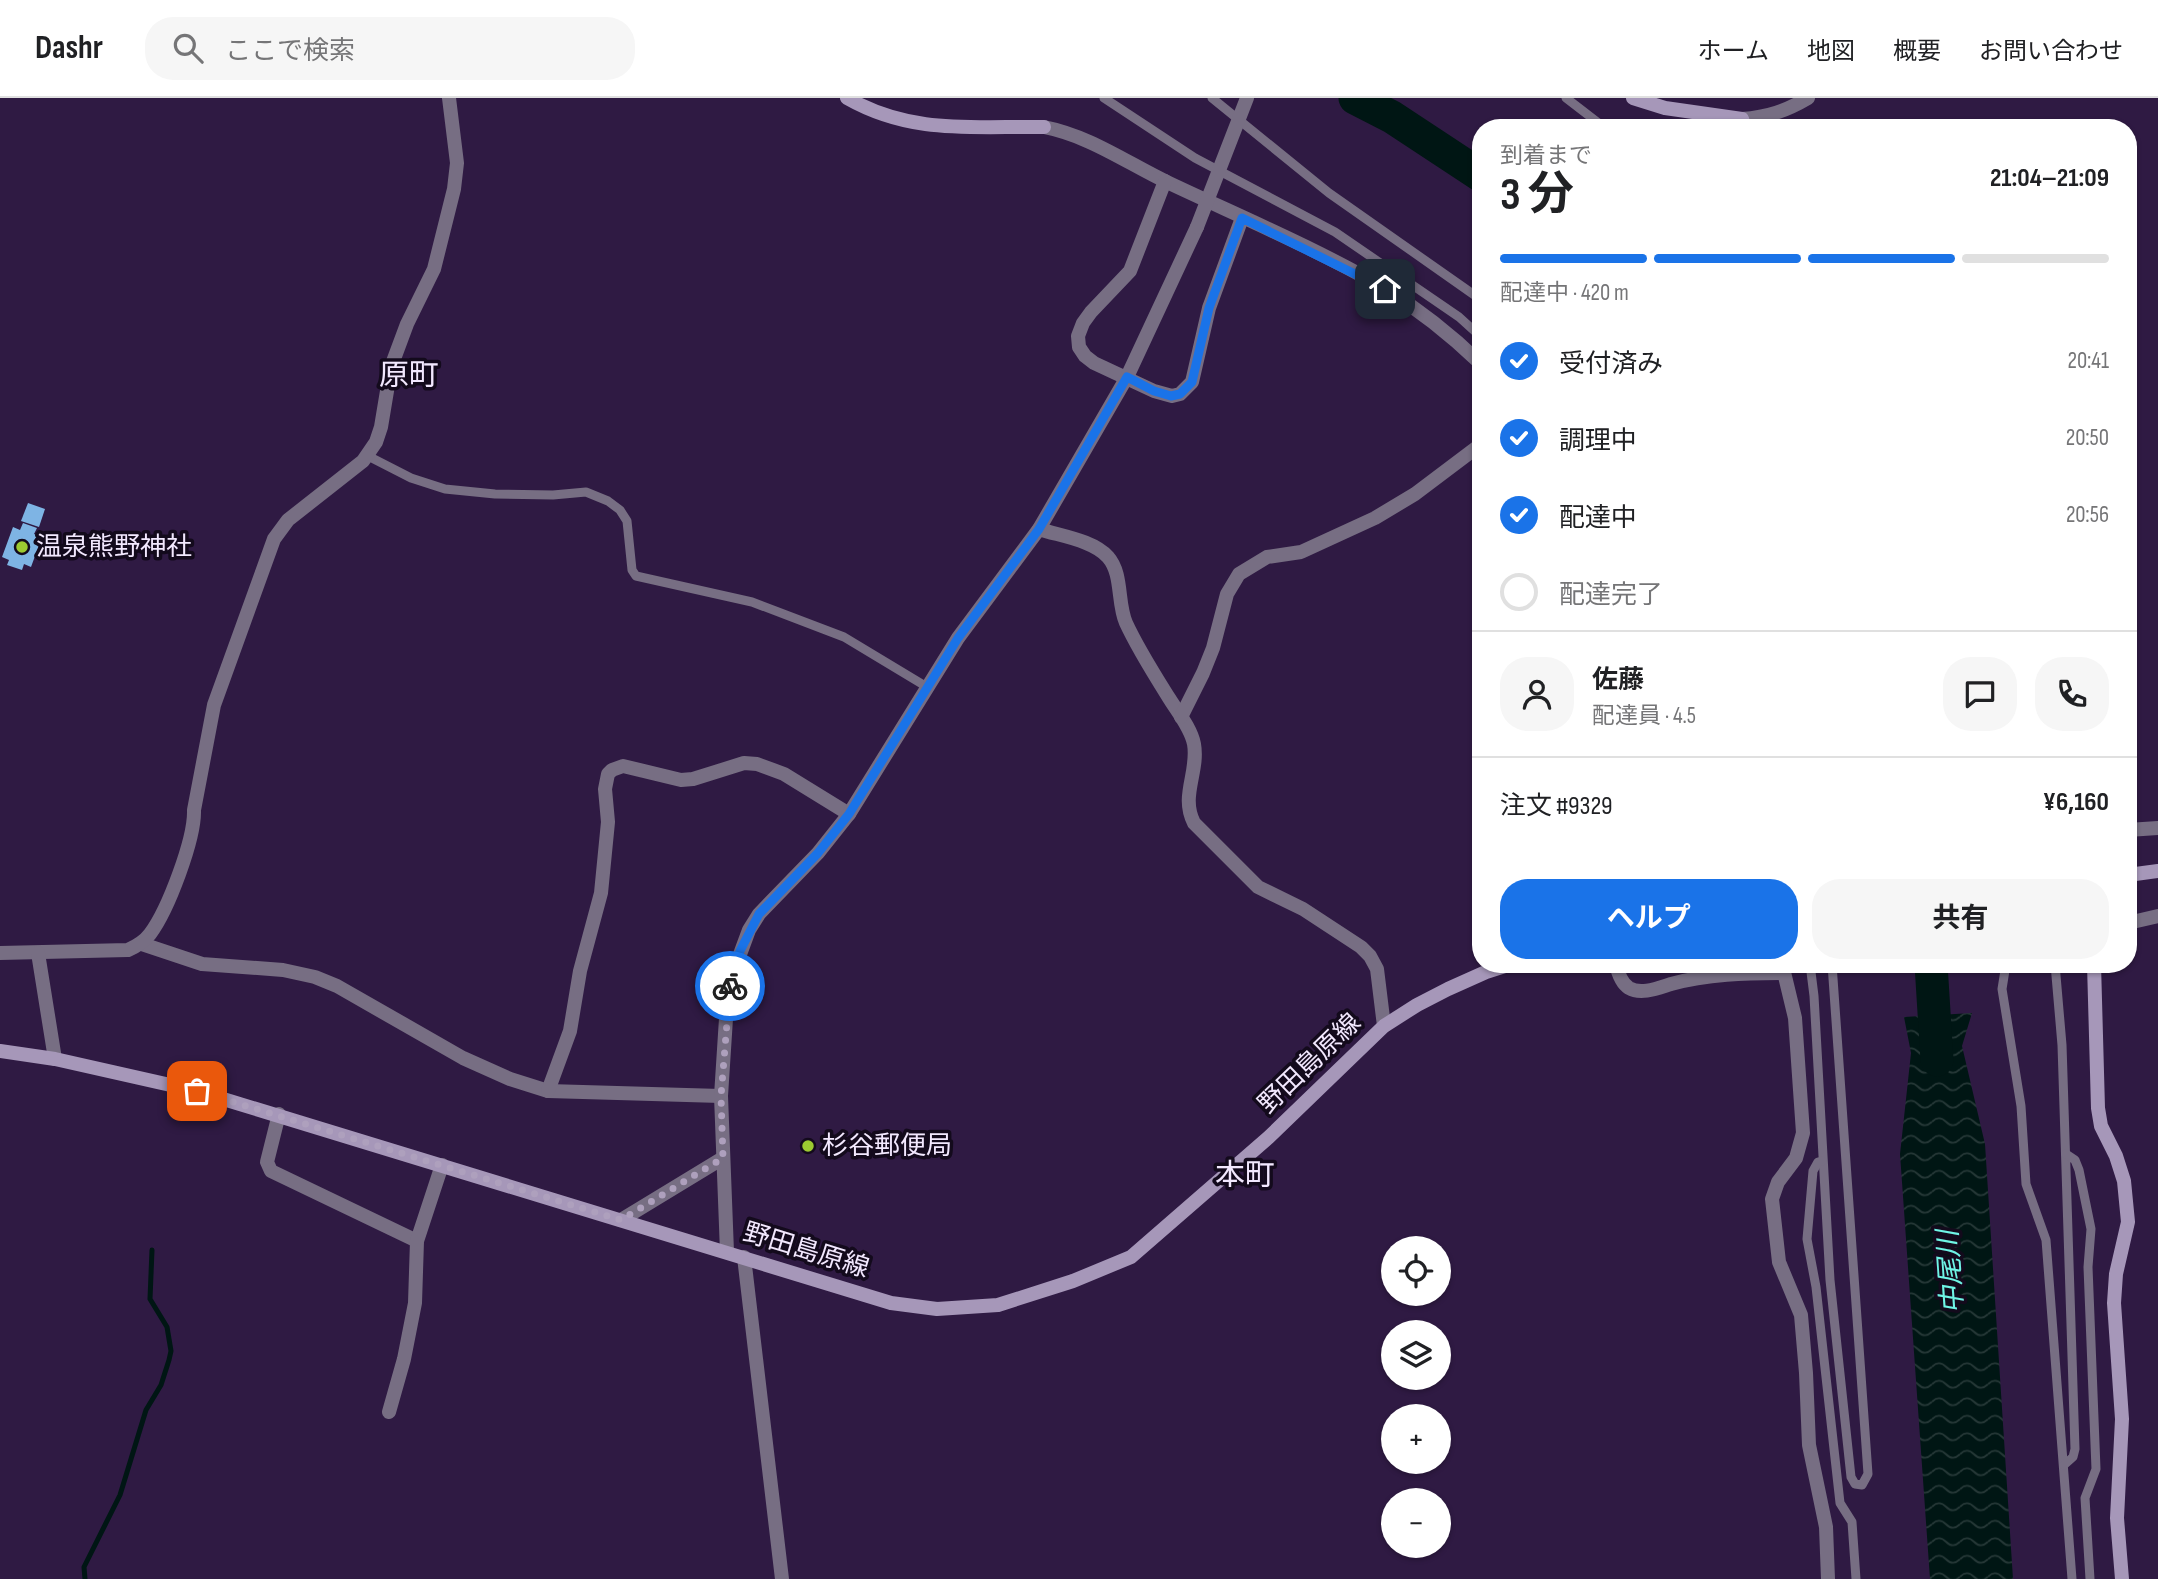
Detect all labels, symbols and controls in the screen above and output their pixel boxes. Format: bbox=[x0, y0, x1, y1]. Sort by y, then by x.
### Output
search box bbox=[145, 17, 635, 80]
text: Dashr bbox=[35, 28, 103, 68]
icon: search bbox=[169, 29, 207, 67]
text: ここで検索 bbox=[225, 36, 355, 67]
text: ホーム bbox=[1698, 37, 1769, 66]
text: 地図 bbox=[1807, 37, 1855, 66]
text: 概要 bbox=[1893, 37, 1941, 66]
text: お問い合わせ bbox=[1979, 37, 2123, 66]
text: 到着まで bbox=[1500, 142, 1592, 170]
text: 21:04–21:09 bbox=[1990, 163, 2109, 194]
text: 3 分 bbox=[1500, 168, 1574, 223]
pin bbox=[1355, 259, 1415, 319]
icon: home bbox=[1366, 270, 1404, 308]
text: 配達中 · 420 m bbox=[1500, 279, 1629, 307]
icon: check bbox=[1500, 342, 1538, 380]
text: 20:41 bbox=[2067, 347, 2109, 375]
text: 受付済み bbox=[1559, 349, 1663, 380]
district label: 原町 bbox=[379, 358, 439, 394]
icon: check bbox=[1500, 419, 1538, 457]
text: 20:50 bbox=[2066, 424, 2109, 452]
text: 調理中 bbox=[1559, 426, 1637, 457]
icon: check bbox=[1500, 496, 1538, 534]
text: 20:56 bbox=[2066, 501, 2109, 529]
text: 配達中 bbox=[1559, 503, 1637, 534]
place label: 温泉熊野神社 bbox=[36, 532, 192, 563]
marker: 温泉熊野神社 bbox=[14, 539, 30, 555]
text: 配達完了 bbox=[1559, 580, 1663, 611]
button: person bbox=[1500, 657, 1574, 731]
button: chat bbox=[1943, 657, 2017, 731]
button: phone bbox=[2035, 657, 2109, 731]
text: 佐藤 bbox=[1592, 665, 1644, 696]
text: 配達員 · 4.5 bbox=[1592, 702, 1696, 730]
text: ¥6,160 bbox=[2043, 787, 2109, 818]
text: 注文 #9329 bbox=[1500, 791, 1613, 822]
button: ヘルプ bbox=[1500, 879, 1798, 959]
button: 共有 bbox=[1812, 879, 2109, 959]
courier bbox=[695, 951, 765, 1021]
icon: bike bbox=[711, 967, 749, 1005]
street label: 野田島原線 bbox=[1252, 1008, 1368, 1120]
pin bbox=[167, 1061, 227, 1121]
icon: bag bbox=[178, 1072, 216, 1110]
place label: 杉谷郵便局 bbox=[822, 1131, 952, 1162]
marker: 杉谷郵便局 bbox=[800, 1138, 816, 1154]
district label: 本町 bbox=[1215, 1158, 1275, 1194]
street label: 野田島原線 bbox=[739, 1217, 873, 1285]
water label: 中尾川 bbox=[1931, 1226, 1970, 1315]
map controls bbox=[1381, 1236, 1451, 1558]
button: locate bbox=[1381, 1236, 1451, 1306]
button: layers bbox=[1381, 1320, 1451, 1390]
button: + bbox=[1381, 1404, 1451, 1474]
button: − bbox=[1381, 1488, 1451, 1558]

